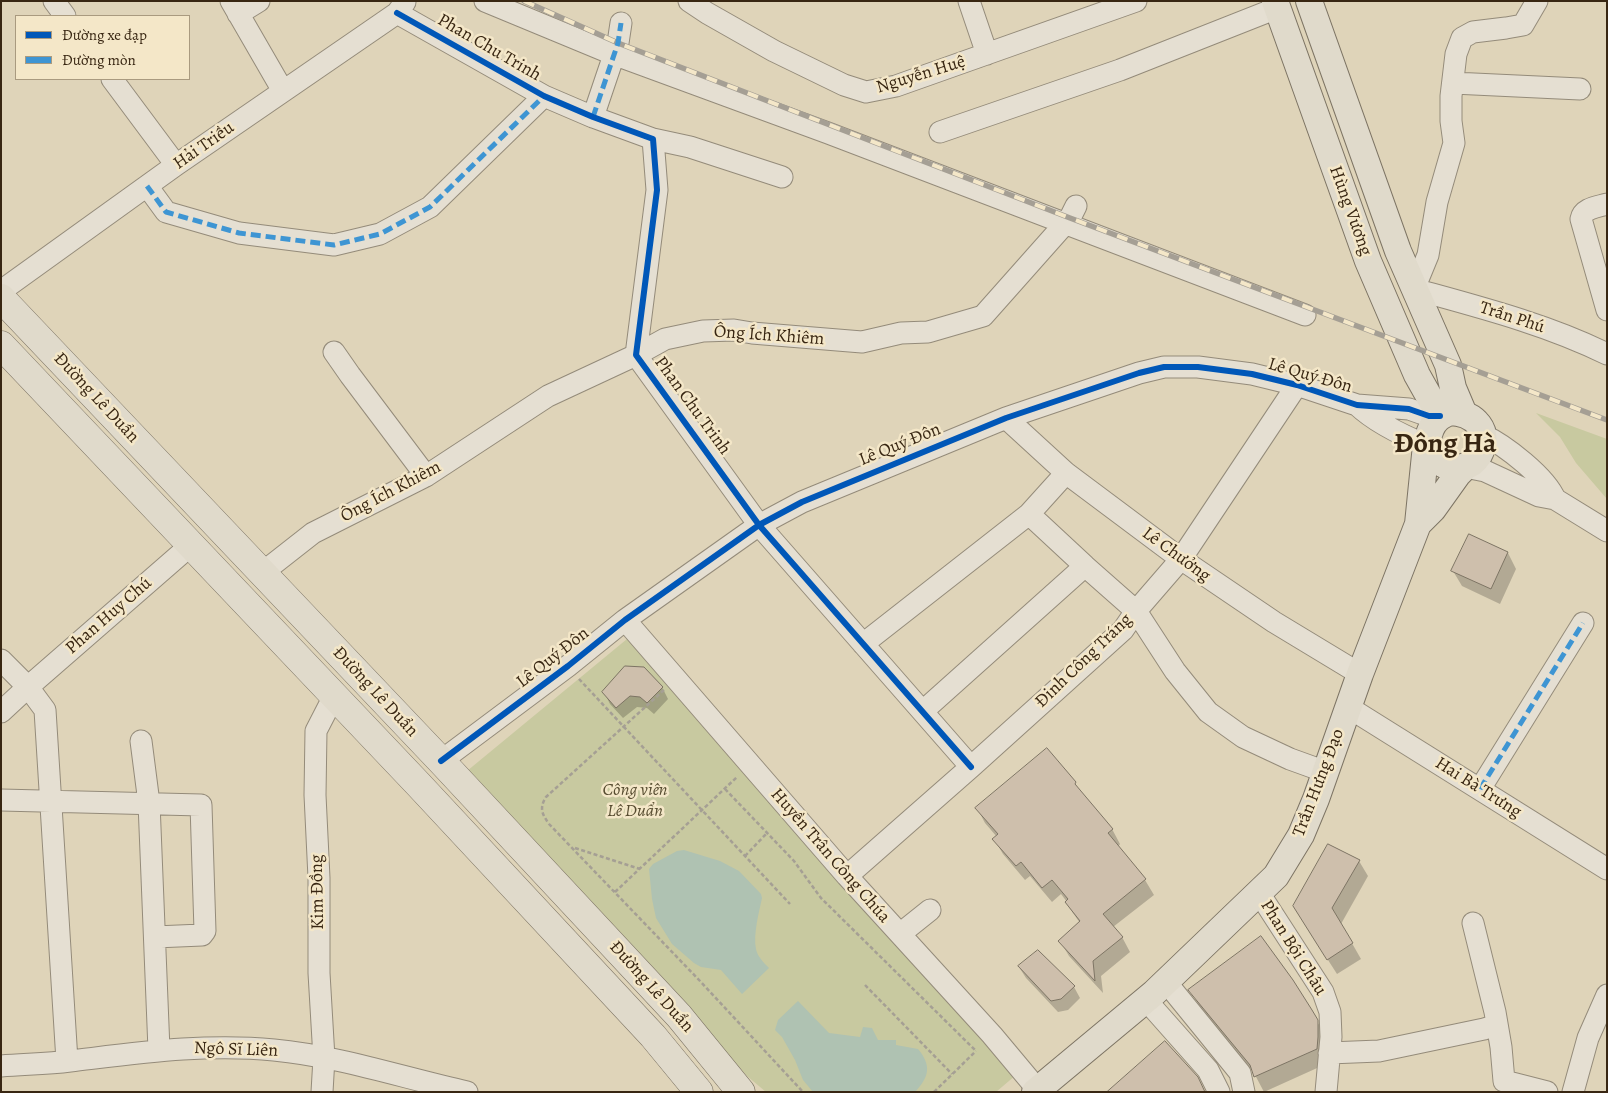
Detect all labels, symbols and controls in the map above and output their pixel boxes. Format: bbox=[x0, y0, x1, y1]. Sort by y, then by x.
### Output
street label: Phan Chu Trinh bbox=[433, 10, 545, 86]
legend bbox=[15, 15, 190, 80]
text: Đường xe đạp bbox=[62, 25, 147, 45]
text: Đường mòn bbox=[62, 50, 136, 70]
street label: Nguyễn Huệ bbox=[874, 51, 968, 99]
street label: Hải Triều bbox=[169, 117, 239, 175]
street label: Hùng Vương bbox=[1324, 163, 1376, 259]
street label: Trần Phú bbox=[1477, 297, 1547, 339]
street label: Ông Ích Khiêm bbox=[713, 321, 825, 351]
street label: Đường Lê Duẩn bbox=[49, 348, 143, 448]
street label: Phan Chu Trinh bbox=[649, 353, 735, 459]
street label: Lê Quý Đôn bbox=[1266, 354, 1354, 398]
street label: Lê Quý Đôn bbox=[856, 419, 944, 471]
district label: Đông Hà bbox=[1394, 428, 1496, 462]
street label: Ông Ích Khiêm bbox=[337, 456, 445, 528]
street label: Lê Chưởng bbox=[1137, 523, 1215, 587]
street label: Phan Huy Chú bbox=[62, 573, 156, 659]
street label: Đinh Công Tráng bbox=[1031, 609, 1137, 713]
street label: Lê Quý Đôn bbox=[512, 623, 594, 693]
street label: Đường Lê Duẩn bbox=[328, 642, 422, 742]
street label: Trần Hưng Đạo bbox=[1289, 726, 1349, 840]
street label: Hai Bà Trưng bbox=[1431, 753, 1525, 823]
park label: Công viên Lê Duẩn bbox=[603, 780, 667, 822]
street label: Huyền Trân Công Chúa bbox=[766, 784, 894, 928]
street label: Kim Đồng bbox=[307, 854, 329, 930]
street label: Phan Bội Châu bbox=[1255, 896, 1331, 1000]
street label: Đường Lê Duẩn bbox=[604, 937, 698, 1037]
street label: Ngô Sĩ Liên bbox=[194, 1038, 278, 1062]

